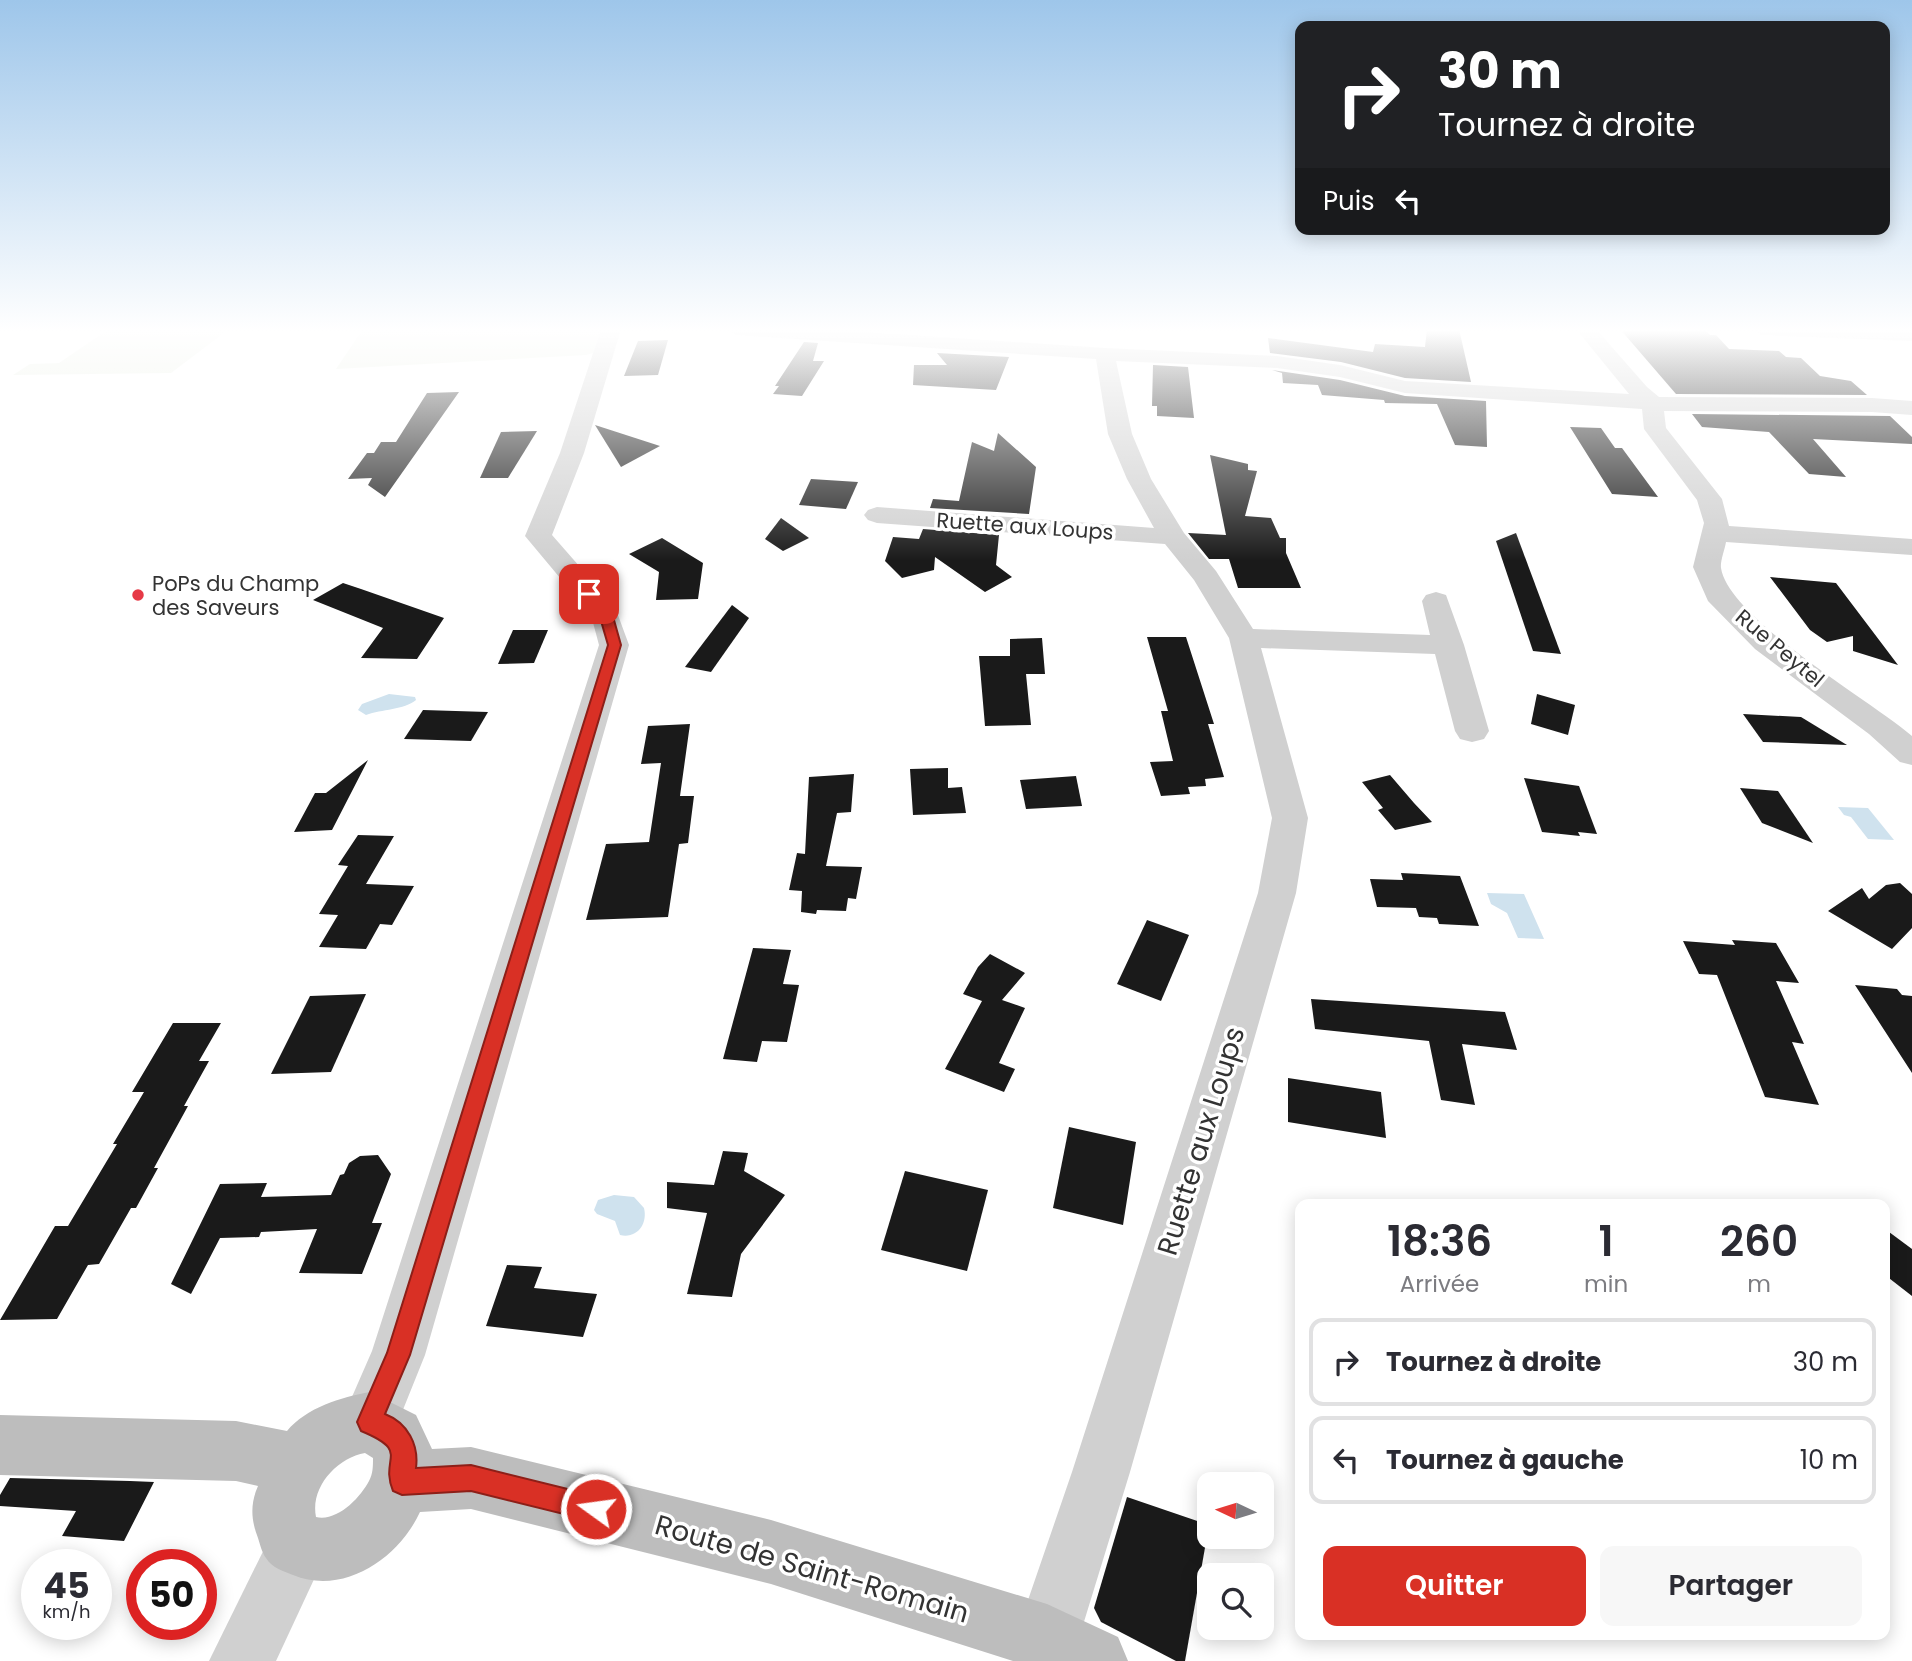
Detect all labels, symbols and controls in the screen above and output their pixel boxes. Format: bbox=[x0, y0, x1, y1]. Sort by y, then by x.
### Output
text: 30 m bbox=[1438, 37, 1562, 105]
icon: right bbox=[1323, 49, 1414, 140]
text: Tournez à droite bbox=[1438, 102, 1695, 147]
icon: left bbox=[1389, 182, 1427, 220]
text: Puis bbox=[1323, 183, 1375, 219]
street label: Ruette aux Loups bbox=[935, 505, 1115, 547]
pin bbox=[559, 564, 619, 624]
place label: PoPs du Champ des Saveurs bbox=[152, 569, 319, 622]
icon: arrive bbox=[570, 575, 608, 613]
marker: PoPs du Champ des Saveurs bbox=[130, 587, 146, 603]
street label: Rue Peytel bbox=[1729, 602, 1831, 694]
street label: Ruette aux Loups bbox=[1148, 1022, 1254, 1260]
text: 18:36 bbox=[1387, 1212, 1492, 1271]
text: 1 bbox=[1598, 1212, 1614, 1271]
text: 260 bbox=[1720, 1212, 1798, 1271]
text: Arrivée bbox=[1400, 1268, 1479, 1300]
text: min bbox=[1584, 1268, 1628, 1300]
text: m bbox=[1747, 1268, 1771, 1300]
icon: right bbox=[1327, 1343, 1365, 1381]
text: Tournez à droite bbox=[1386, 1344, 1601, 1380]
text: 30 m bbox=[1793, 1344, 1858, 1380]
icon: left bbox=[1327, 1441, 1365, 1479]
text: Tournez à gauche bbox=[1386, 1442, 1624, 1478]
text: 10 m bbox=[1800, 1442, 1858, 1478]
position arrow bbox=[559, 1472, 633, 1546]
north arrow bbox=[1197, 1472, 1274, 1549]
map controls bbox=[1197, 1472, 1274, 1640]
street label: Route de Saint-Romain bbox=[650, 1505, 974, 1633]
button: Quitter bbox=[1323, 1546, 1586, 1626]
button: Partager bbox=[1600, 1546, 1862, 1626]
speed limit sign: 50 bbox=[126, 1549, 217, 1640]
text: 45 bbox=[43, 1561, 90, 1610]
button: search bbox=[1197, 1563, 1274, 1640]
text: km/h bbox=[43, 1599, 90, 1624]

